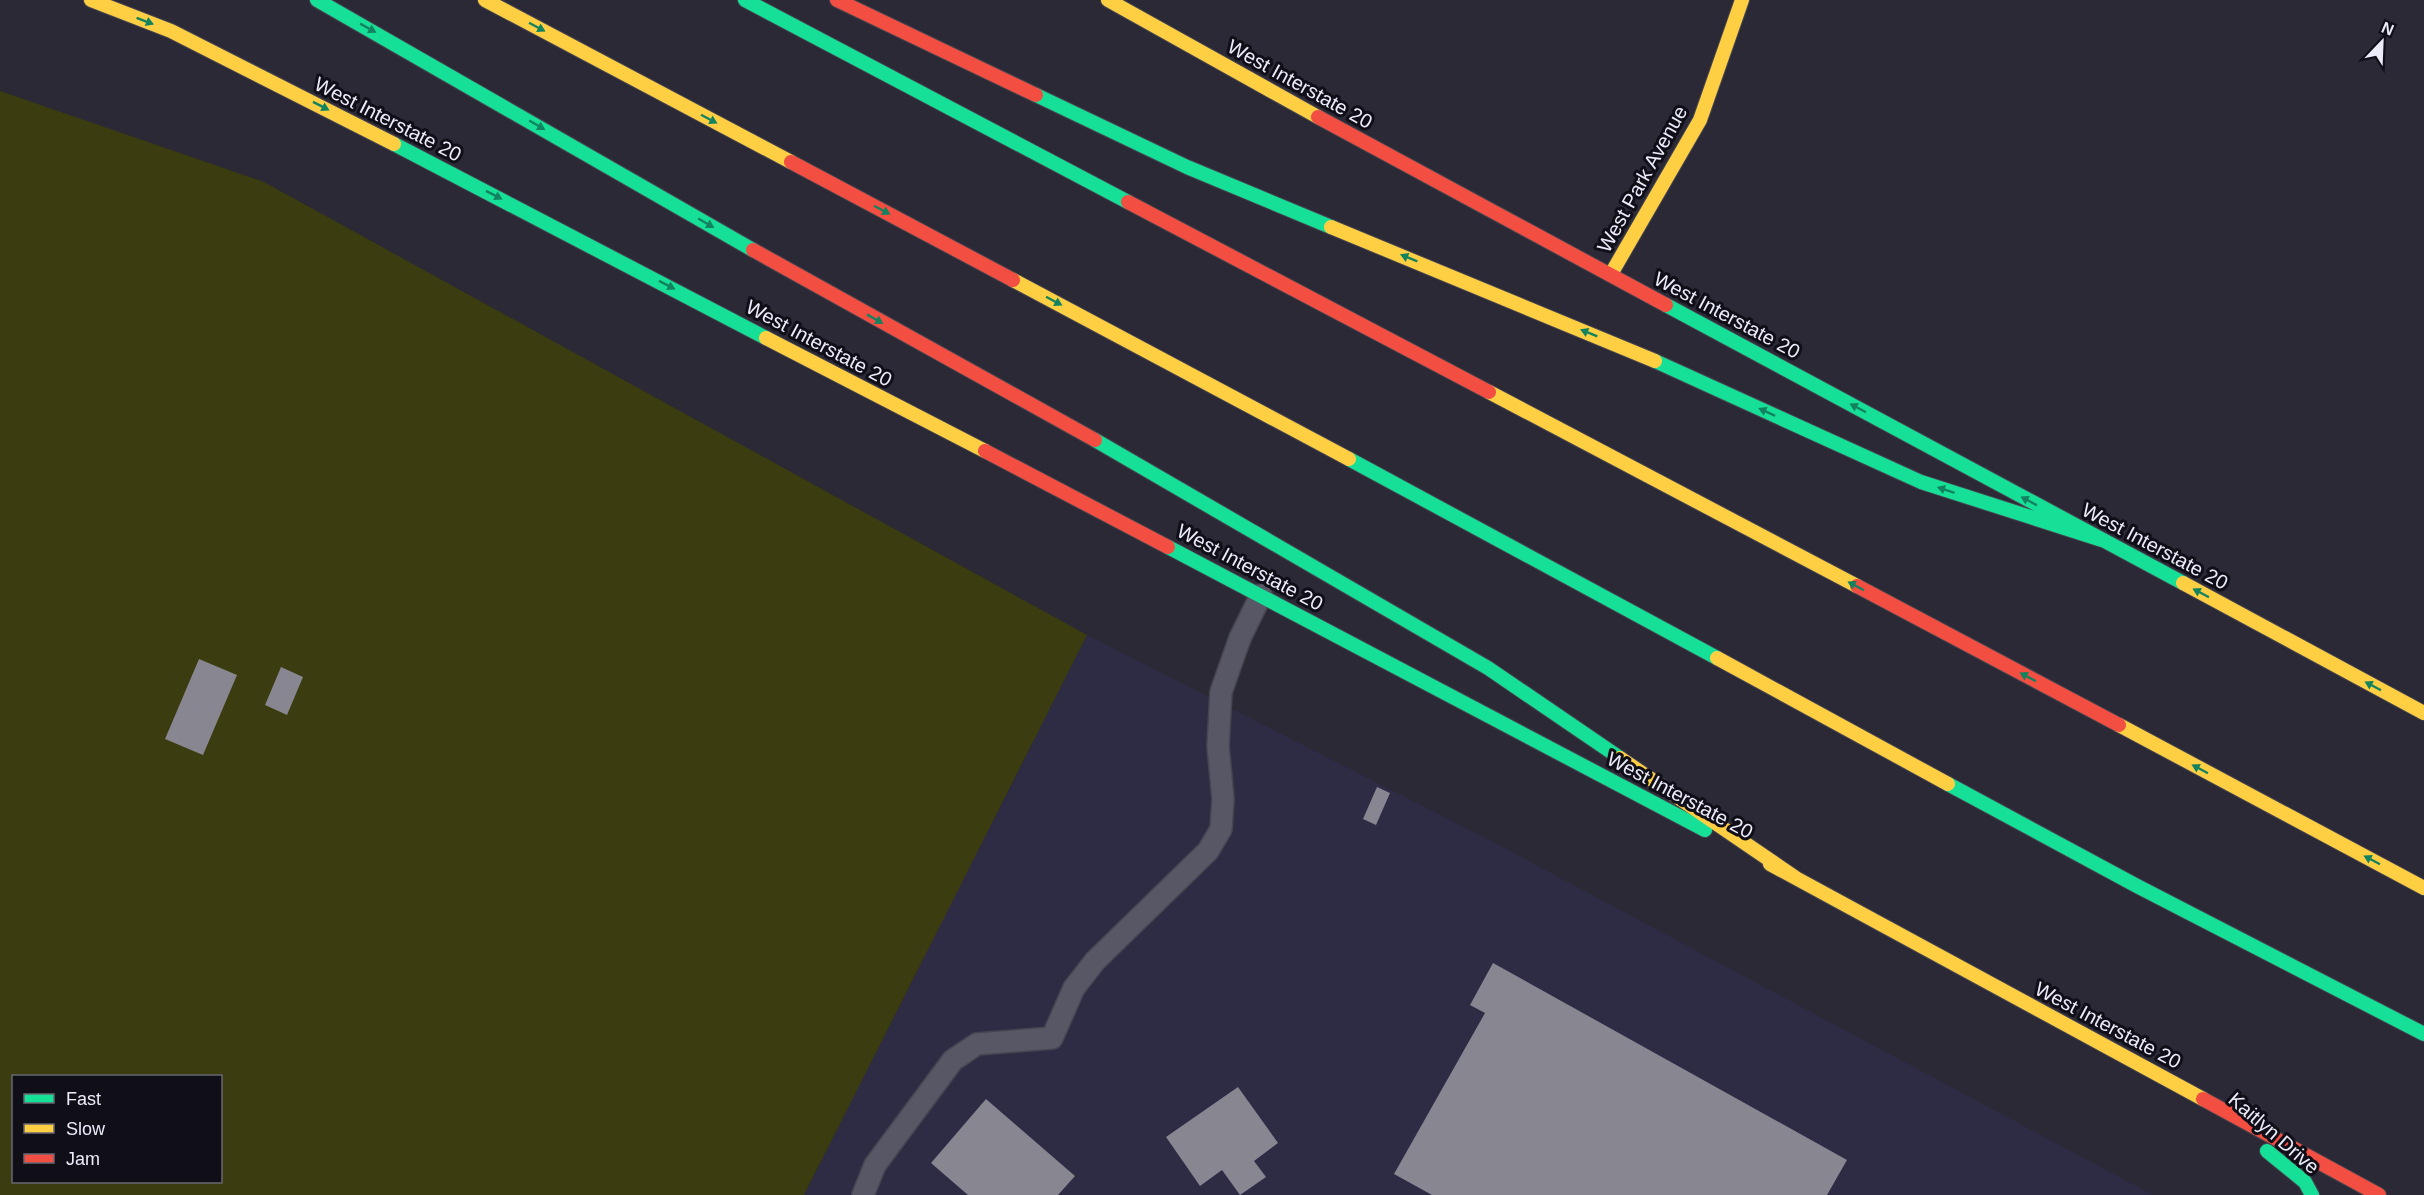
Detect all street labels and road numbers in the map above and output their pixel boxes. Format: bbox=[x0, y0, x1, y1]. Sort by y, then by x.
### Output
street label: West Interstate 20 bbox=[1224, 35, 1376, 133]
street label: West Interstate 20 bbox=[311, 72, 465, 166]
street label: West Park Avenue bbox=[1593, 102, 1691, 256]
street label: West Interstate 20 bbox=[1650, 267, 1804, 363]
street label: West Interstate 20 bbox=[742, 295, 896, 391]
street label: West Interstate 20 bbox=[2078, 498, 2232, 594]
street label: West Interstate 20 bbox=[1173, 519, 1327, 615]
street label: West Interstate 20 bbox=[1603, 747, 1757, 843]
street label: West Interstate 20 bbox=[2031, 977, 2185, 1073]
street label: Kaitlyn Drive bbox=[2224, 1088, 2324, 1178]

